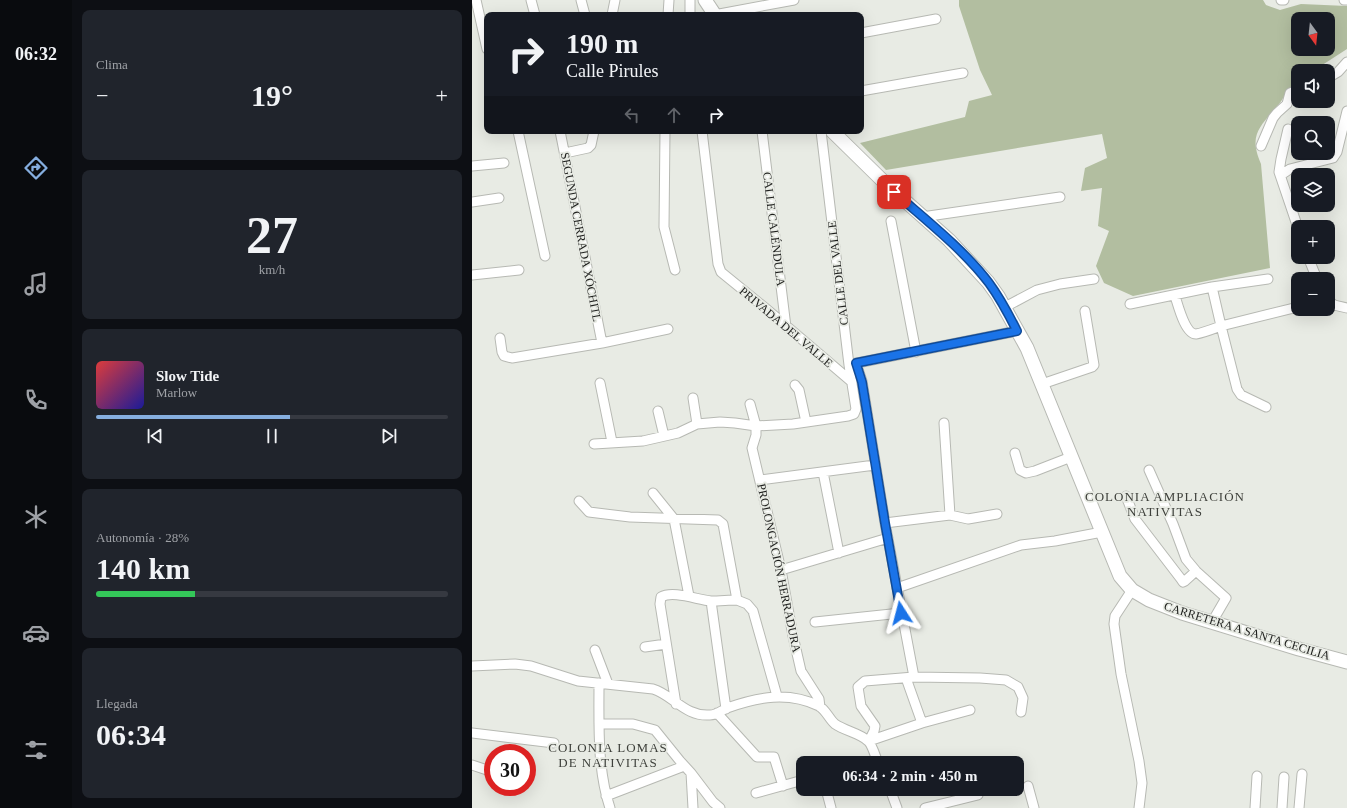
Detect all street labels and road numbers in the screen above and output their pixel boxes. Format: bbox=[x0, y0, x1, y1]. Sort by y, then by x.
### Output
street label: SEGUNDA CERRADA XÓCHITL bbox=[558, 151, 604, 323]
street label: CALLE CALÉNDULA bbox=[760, 171, 788, 287]
street label: CALLE DEL VALLE bbox=[825, 220, 851, 326]
street label: PRIVADA DEL VALLE bbox=[736, 284, 836, 370]
street label: PROLONGACIÓN HERRADURA bbox=[754, 482, 804, 654]
street label: CARRETERA A SANTA CECILIA bbox=[1162, 599, 1332, 663]

